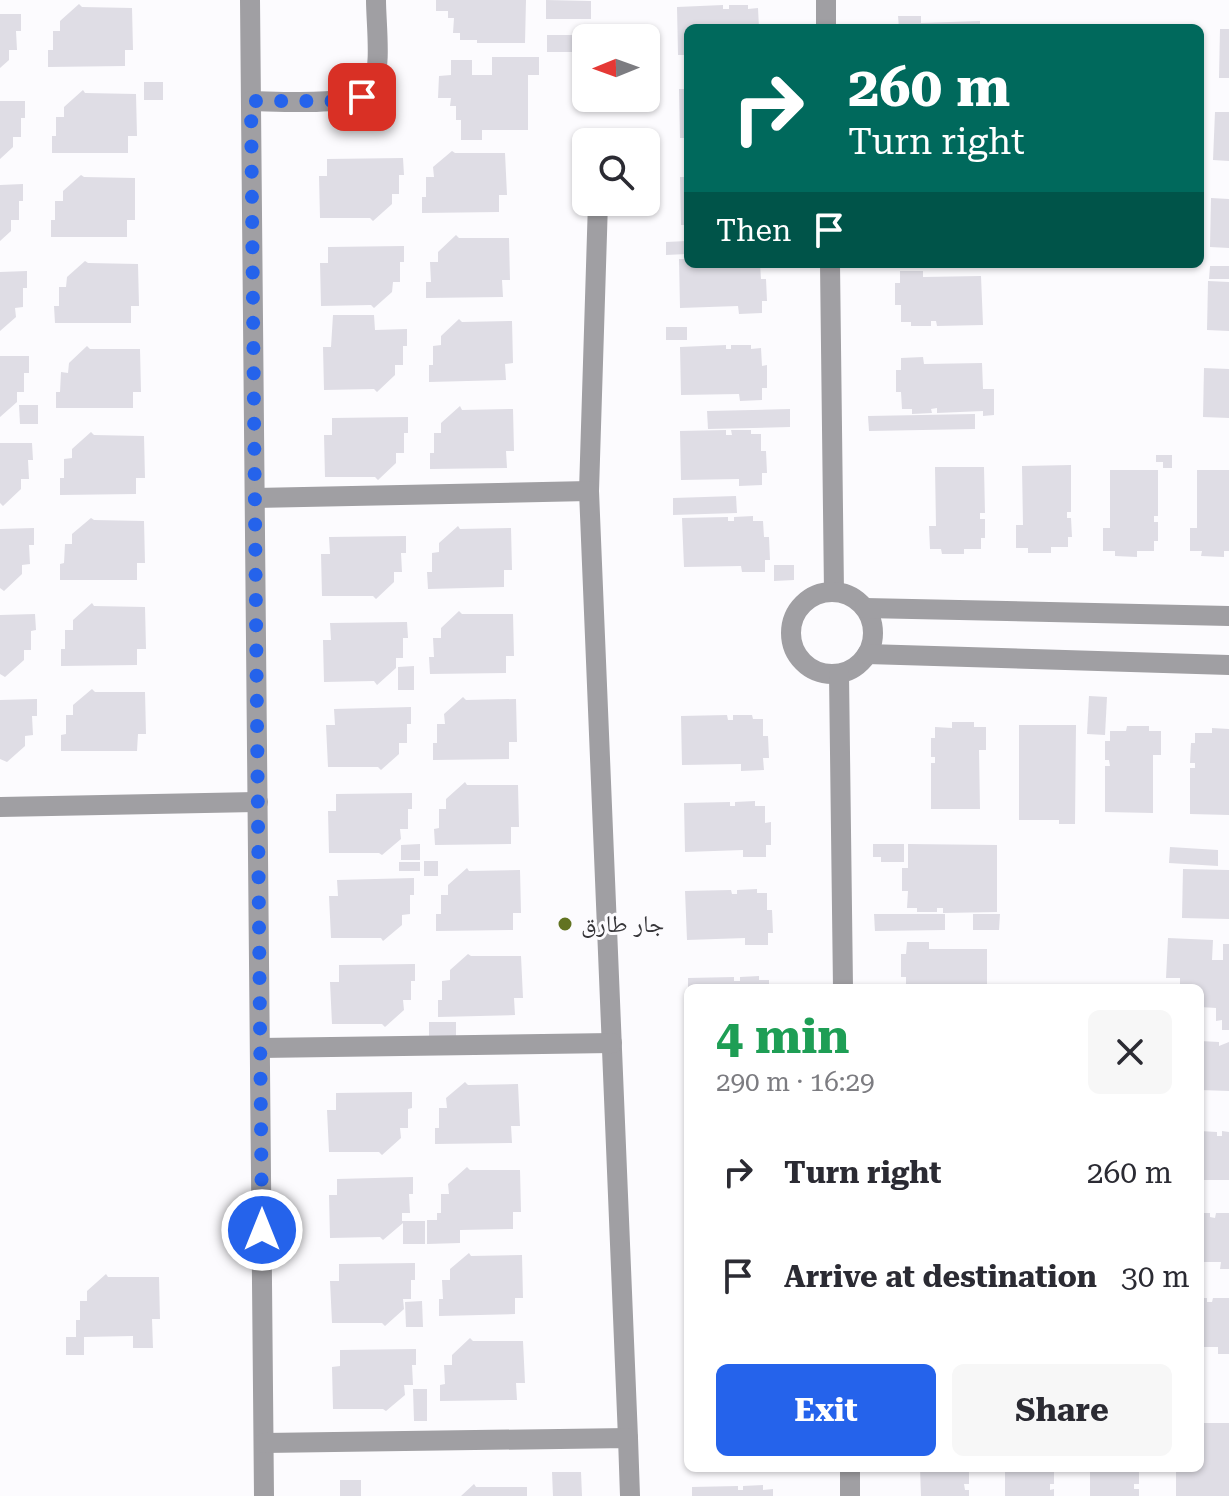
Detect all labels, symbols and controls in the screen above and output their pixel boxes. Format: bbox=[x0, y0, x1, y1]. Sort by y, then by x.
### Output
north arrow bbox=[572, 24, 660, 112]
map controls bbox=[572, 24, 660, 216]
text: 260 m bbox=[848, 54, 1010, 120]
icon: right bbox=[716, 56, 820, 160]
pin bbox=[328, 63, 396, 131]
icon: arrive bbox=[340, 75, 384, 119]
text: Turn right bbox=[848, 121, 1025, 163]
button: search bbox=[572, 128, 660, 216]
icon: arrive bbox=[807, 208, 851, 252]
text: Then bbox=[716, 213, 791, 248]
place label: جار طارق bbox=[581, 910, 664, 938]
marker: جار طارق bbox=[556, 915, 574, 933]
text: 4 min bbox=[716, 1009, 849, 1065]
button: close bbox=[1088, 1010, 1172, 1094]
text: 290 m · 16:29 bbox=[716, 1067, 875, 1097]
icon: right bbox=[716, 1150, 760, 1194]
text: Turn right bbox=[784, 1155, 941, 1190]
text: 260 m bbox=[1087, 1155, 1172, 1190]
position arrow bbox=[220, 1188, 304, 1272]
icon: arrive bbox=[716, 1254, 760, 1298]
text: Arrive at destination bbox=[784, 1259, 1097, 1294]
text: 30 m bbox=[1121, 1259, 1190, 1294]
button: Exit bbox=[716, 1364, 936, 1456]
button: Share bbox=[952, 1364, 1172, 1456]

